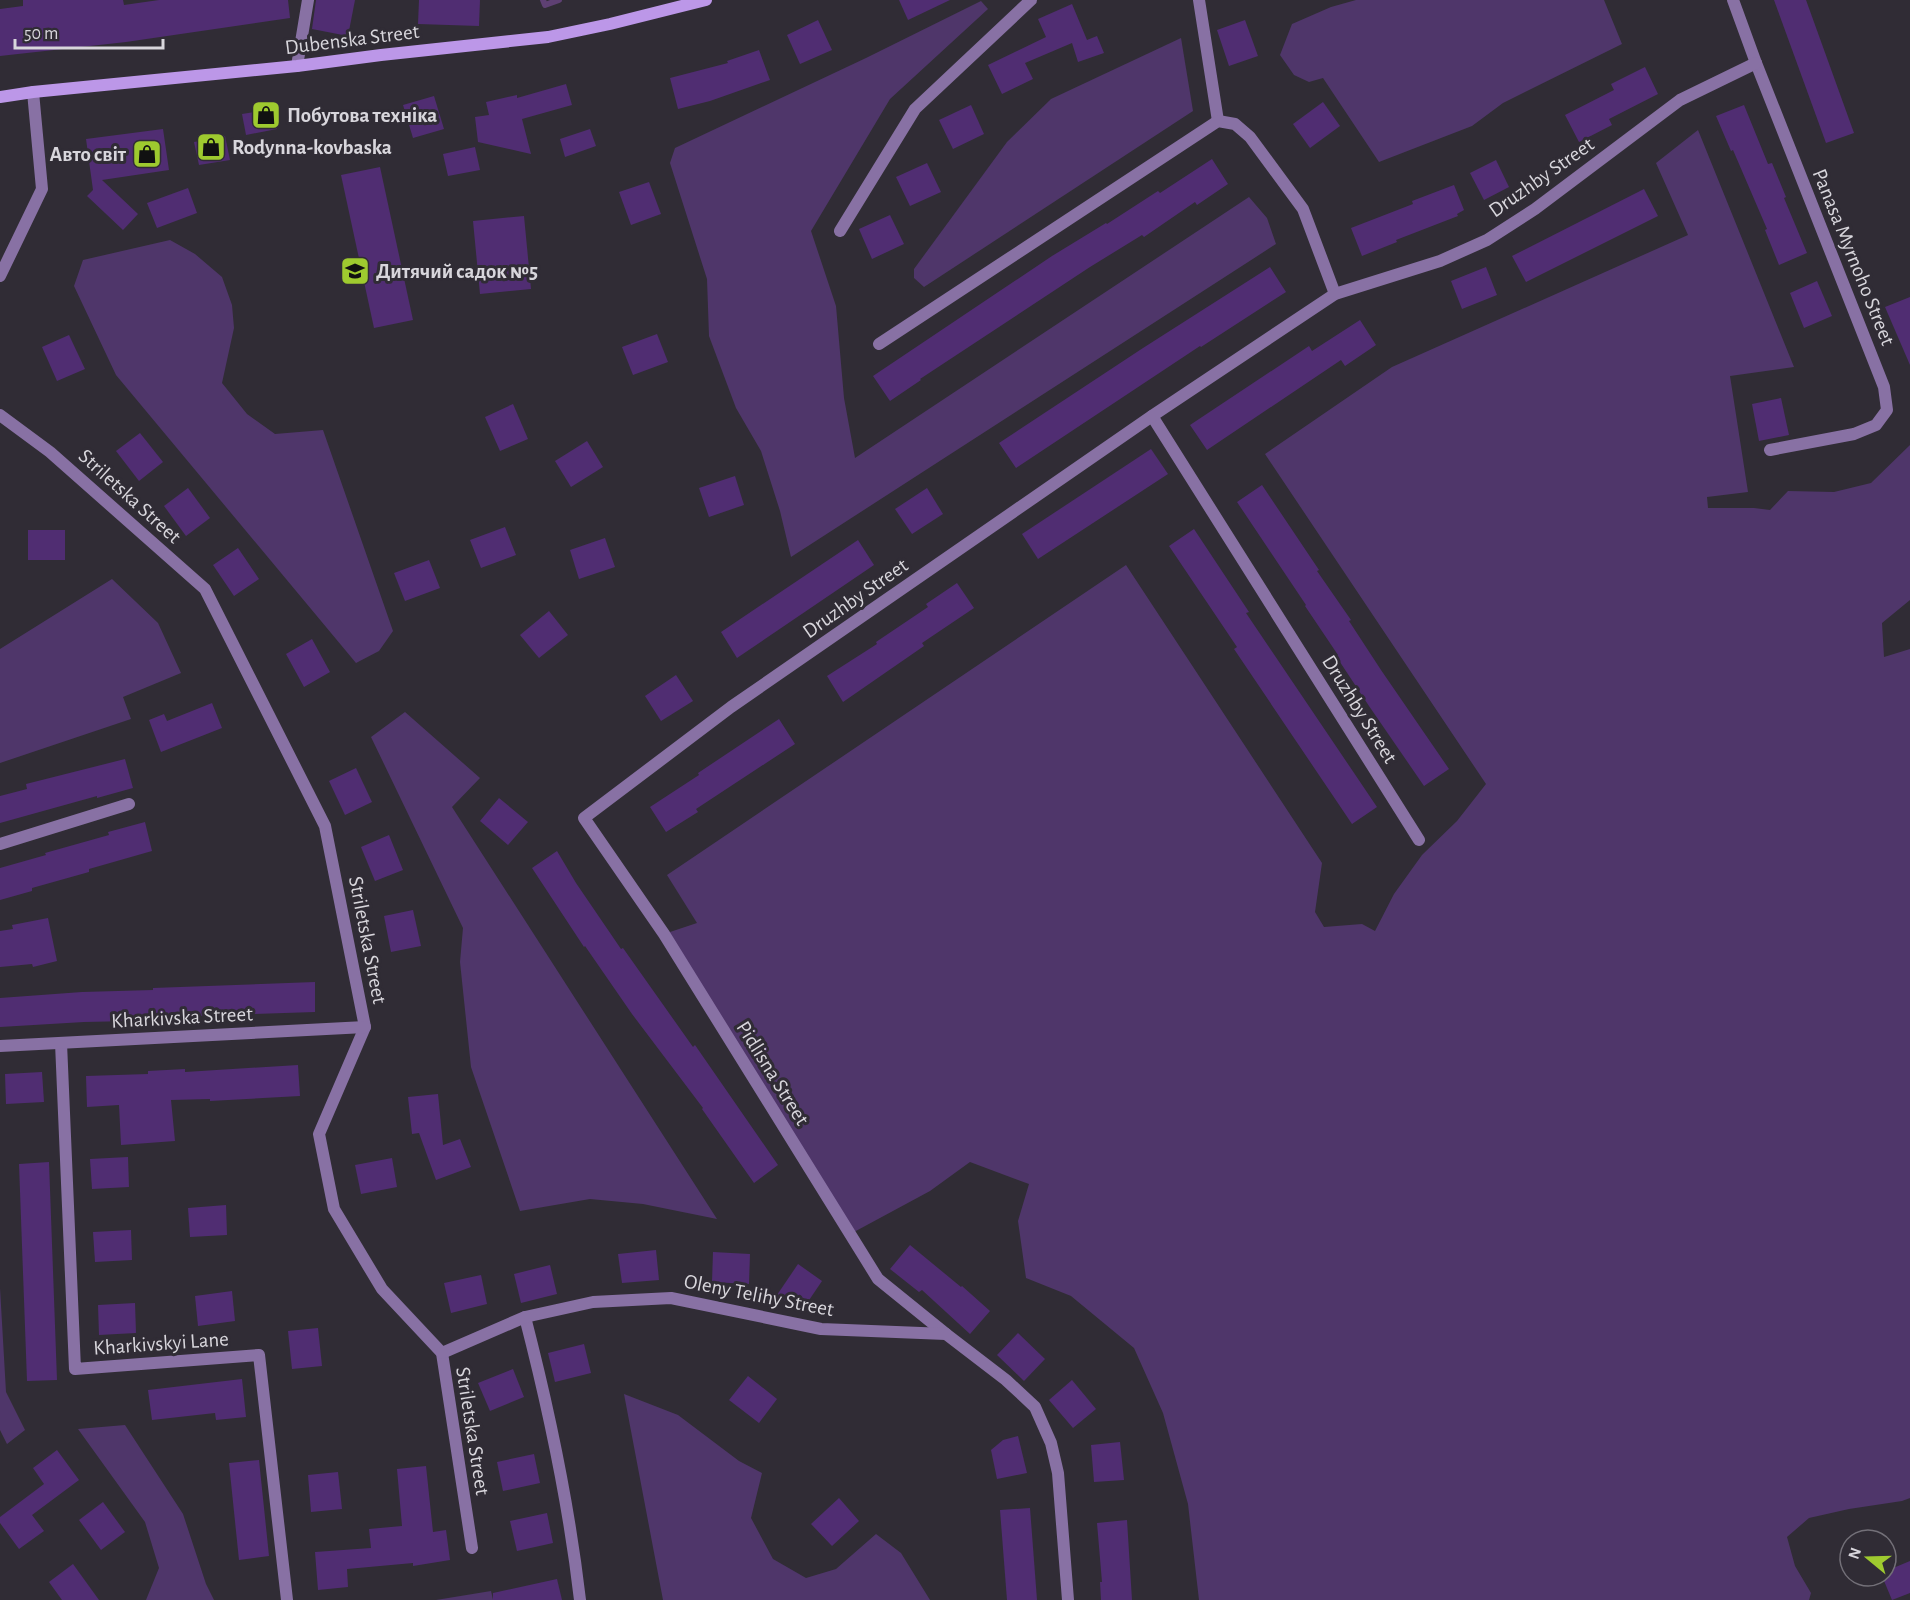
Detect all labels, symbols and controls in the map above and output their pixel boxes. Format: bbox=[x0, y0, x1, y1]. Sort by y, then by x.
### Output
scale bar bbox=[15, 12, 164, 50]
street label: Dubenska Street bbox=[284, 21, 421, 58]
text: 50 m bbox=[24, 25, 58, 43]
shop icon: Побутова техніка bbox=[250, 99, 282, 131]
place label: Побутова техніка bbox=[287, 105, 437, 126]
shop icon: Rodynna-kovbaska bbox=[195, 131, 227, 163]
street label: Druzhby Street bbox=[1485, 133, 1598, 221]
place label: Rodynna-kovbaska bbox=[232, 137, 392, 158]
shop icon: Авто світ bbox=[131, 138, 163, 170]
place label: Авто світ bbox=[50, 144, 127, 165]
street label: Panasa Myrnoho Street bbox=[1808, 166, 1899, 349]
school or university icon: Дитячий садок №5 bbox=[339, 255, 371, 287]
place label: Дитячий садок №5 bbox=[376, 261, 538, 282]
street label: Striletska Street bbox=[74, 445, 185, 548]
street label: Druzhby Street bbox=[799, 554, 912, 642]
street label: Druzhby Street bbox=[1318, 652, 1401, 767]
street label: Striletska Street bbox=[345, 874, 390, 1006]
street label: Kharkivska Street bbox=[111, 1003, 254, 1032]
street label: Pidlisna Street bbox=[732, 1018, 813, 1129]
street label: Oleny Telihy Street bbox=[682, 1271, 836, 1320]
street label: Kharkivskyi Lane bbox=[93, 1328, 230, 1359]
street label: Striletska Street bbox=[452, 1365, 493, 1497]
north arrow bbox=[1838, 1528, 1898, 1588]
text: N bbox=[1845, 1546, 1864, 1561]

